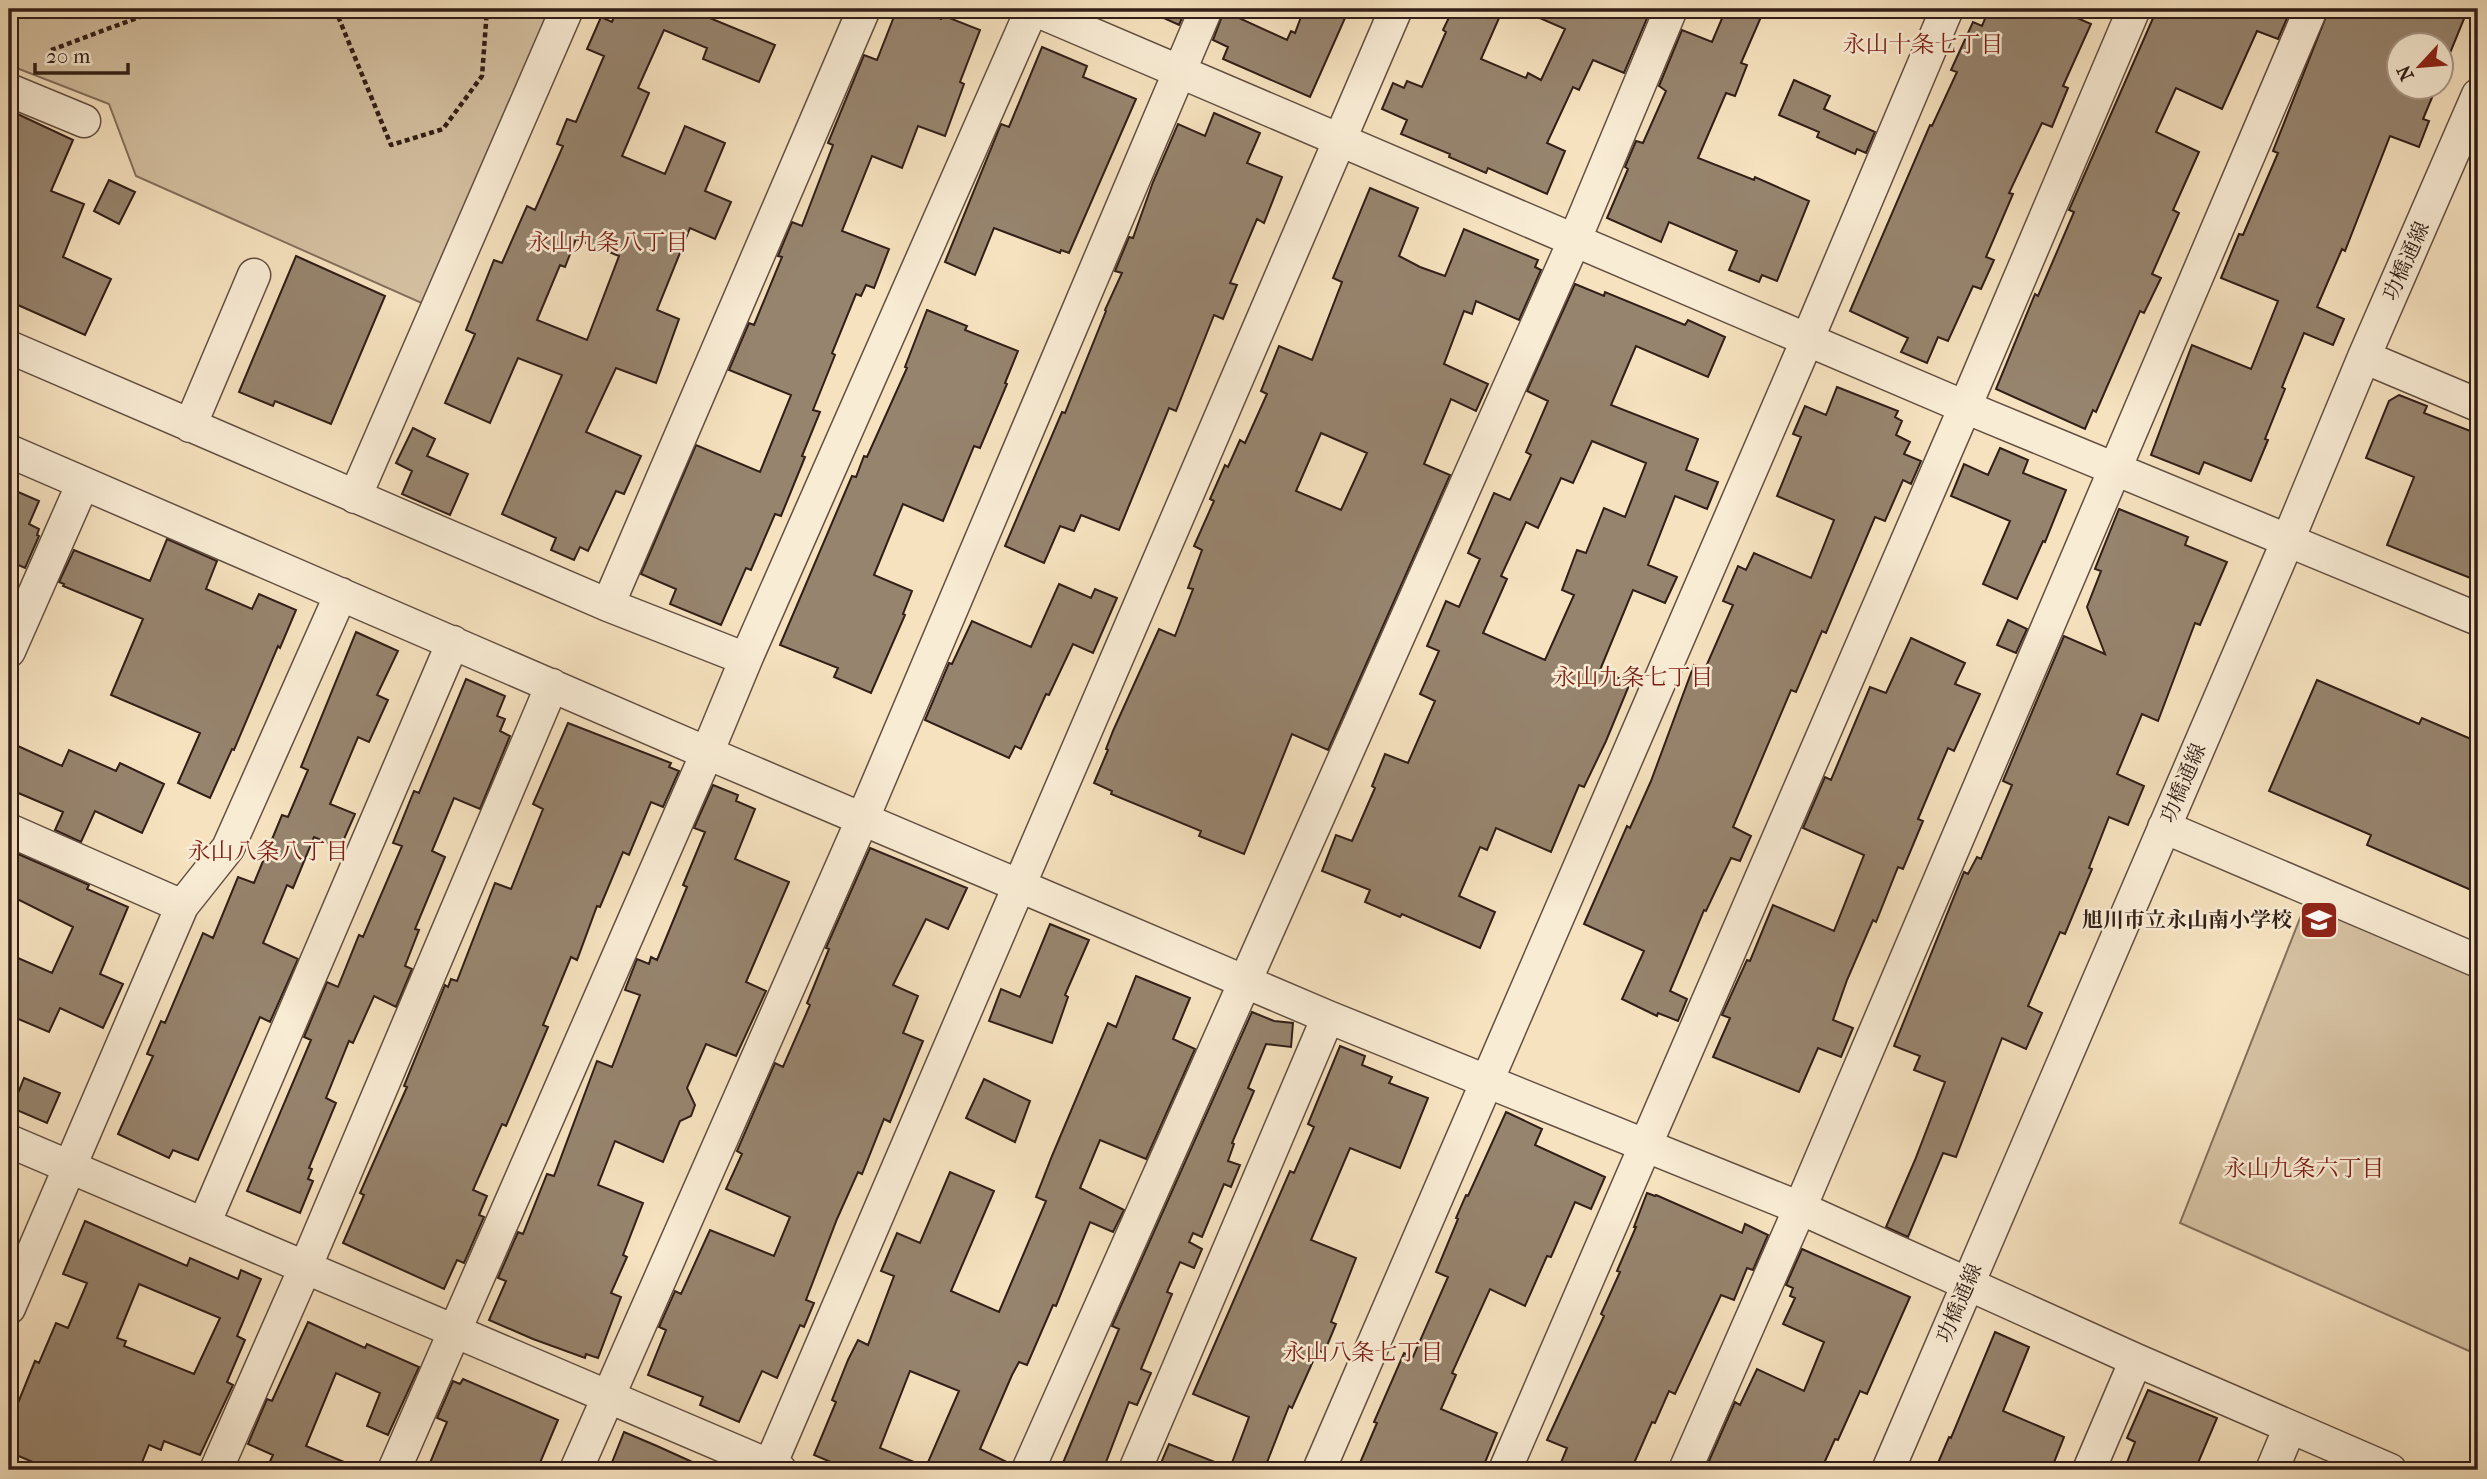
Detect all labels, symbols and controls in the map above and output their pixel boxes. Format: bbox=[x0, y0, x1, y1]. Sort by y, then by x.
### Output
district label: 永山十条七丁目 bbox=[1843, 31, 2004, 58]
scale bar bbox=[35, 32, 128, 76]
north arrow bbox=[2386, 32, 2456, 102]
text: 20 m bbox=[46, 44, 91, 68]
text: N bbox=[2392, 61, 2419, 84]
street label: 功橋通線 bbox=[2378, 218, 2434, 304]
district label: 永山九条八丁目 bbox=[528, 229, 689, 256]
district label: 永山九条七丁目 bbox=[1553, 664, 1714, 691]
street label: 功橋通線 bbox=[2156, 740, 2210, 826]
district label: 永山八条八丁目 bbox=[188, 838, 349, 865]
school or university icon: 旭川市立永山南小学校 bbox=[2298, 899, 2340, 941]
place label: 旭川市立永山南小学校 bbox=[2082, 908, 2292, 932]
district label: 永山九条六丁目 bbox=[2224, 1155, 2385, 1182]
street label: 功橋通線 bbox=[1932, 1260, 1986, 1346]
district label: 永山八条七丁目 bbox=[1283, 1339, 1444, 1366]

